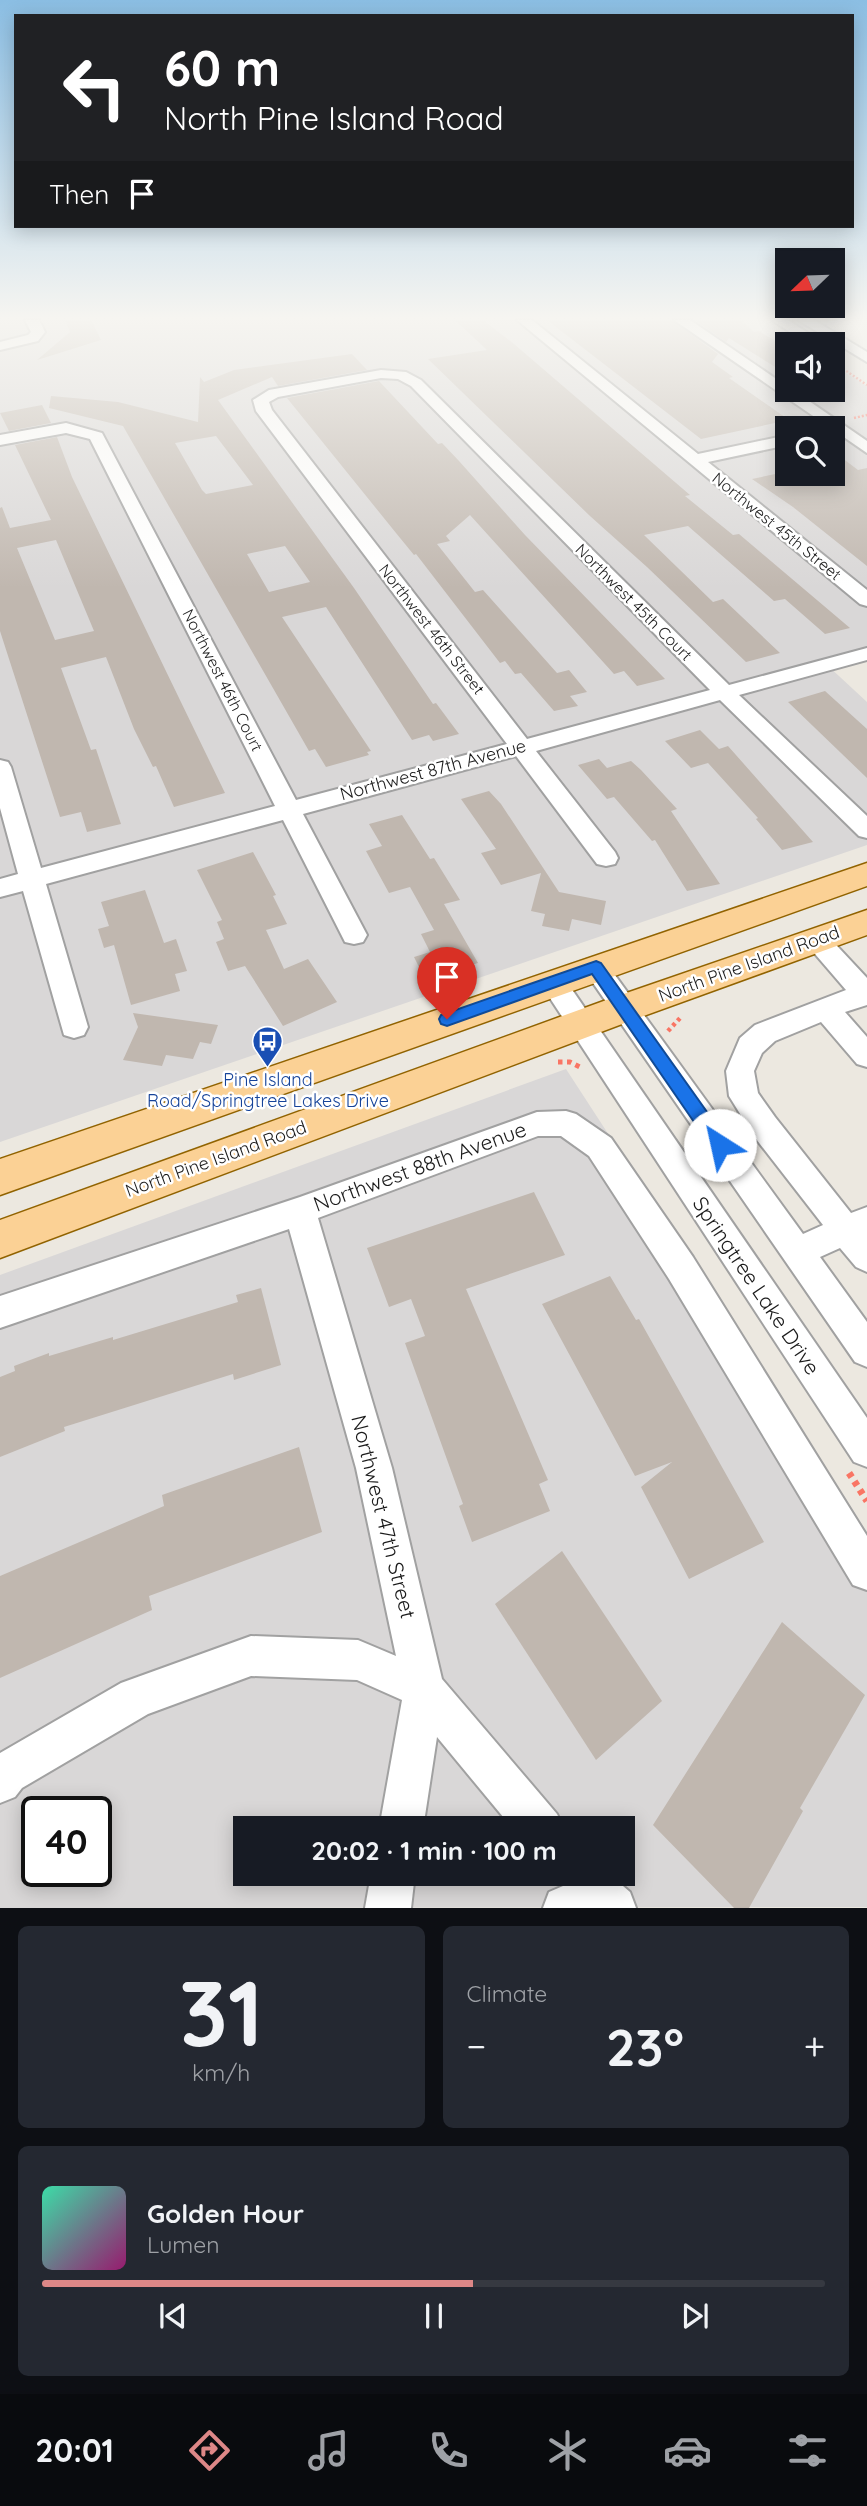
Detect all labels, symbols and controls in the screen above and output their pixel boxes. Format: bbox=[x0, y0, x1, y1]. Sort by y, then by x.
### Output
text: 60 m bbox=[164, 37, 280, 98]
icon: left bbox=[49, 42, 140, 133]
text: North Pine Island Road bbox=[164, 98, 504, 138]
icon: arrive bbox=[123, 175, 161, 213]
text: Then bbox=[49, 178, 109, 211]
north arrow bbox=[775, 248, 845, 318]
map controls bbox=[775, 248, 845, 486]
button: sound bbox=[775, 332, 845, 402]
button: search bbox=[775, 416, 845, 486]
street label: Northwest 45th Street bbox=[708, 468, 846, 584]
street label: Northwest 45th Court bbox=[571, 539, 697, 665]
street label: Northwest 46th Street bbox=[375, 560, 489, 698]
street label: Northwest 46th Court bbox=[178, 605, 268, 755]
street label: Northwest 87th Avenue bbox=[337, 734, 528, 805]
street label: North Pine Island Road bbox=[655, 920, 843, 1007]
pin bbox=[417, 947, 477, 1019]
icon: arrive bbox=[428, 958, 466, 996]
bus stop icon: Pine Island Road/Springtree Lakes Drive bbox=[251, 1025, 285, 1069]
place label: Pine Island Road/Springtree Lakes Drive bbox=[147, 1068, 389, 1112]
position arrow bbox=[683, 1108, 757, 1182]
street label: North Pine Island Road bbox=[122, 1115, 310, 1202]
street label: Northwest 88th Avenue bbox=[310, 1115, 530, 1217]
street label: Springtree Lake Drive bbox=[688, 1191, 826, 1380]
street label: Northwest 47th Street bbox=[346, 1412, 422, 1621]
speed limit sign: 40 bbox=[21, 1796, 112, 1887]
text: 20:02 · 1 min · 100 m bbox=[311, 1834, 557, 1867]
text: 31 bbox=[179, 1955, 263, 2069]
text: Climate bbox=[467, 1979, 547, 2008]
text: 23° bbox=[606, 2014, 684, 2079]
text: − bbox=[467, 2022, 486, 2070]
text: + bbox=[804, 2022, 825, 2070]
text: km/h bbox=[192, 2058, 250, 2087]
text: Golden Hour bbox=[147, 2197, 304, 2230]
text: Lumen bbox=[147, 2230, 220, 2259]
icon: previous bbox=[154, 2297, 192, 2335]
icon: pause bbox=[415, 2297, 453, 2335]
icon: next bbox=[676, 2297, 714, 2335]
icon: directions bbox=[185, 2426, 234, 2475]
icon: music bbox=[304, 2426, 353, 2475]
icon: phone bbox=[424, 2426, 473, 2475]
icon: climate bbox=[543, 2426, 592, 2475]
icon: car bbox=[663, 2426, 712, 2475]
icon: filters bbox=[783, 2426, 832, 2475]
text: 20:01 bbox=[35, 2430, 114, 2470]

